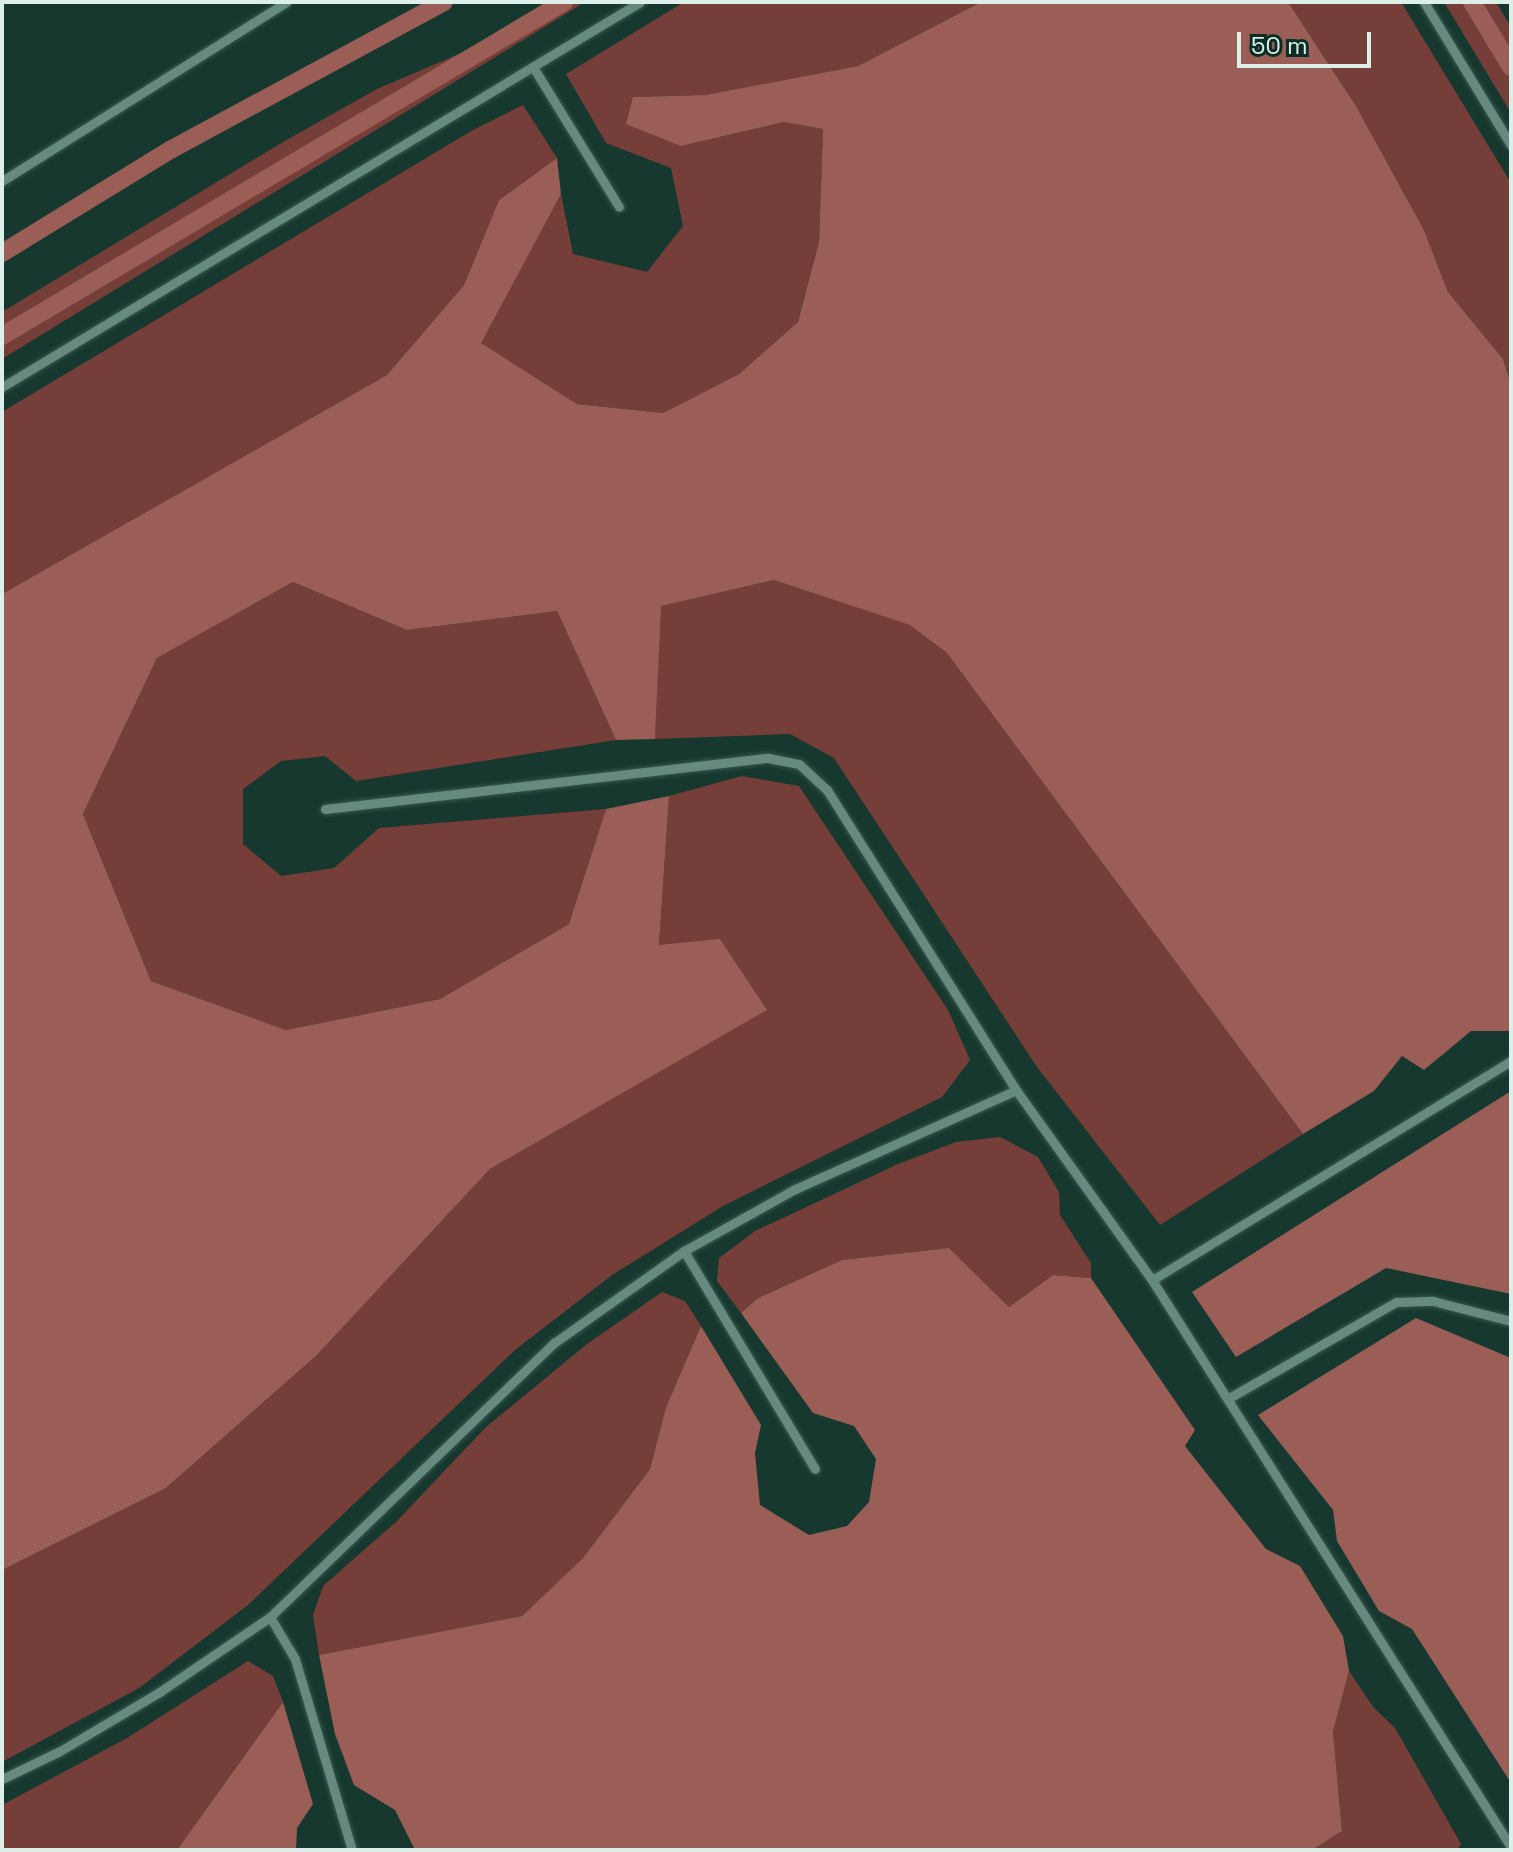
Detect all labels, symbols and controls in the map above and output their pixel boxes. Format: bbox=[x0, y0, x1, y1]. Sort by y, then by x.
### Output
scale bar bbox=[1241, 16, 1375, 66]
text: 50 m bbox=[1251, 30, 1308, 61]

